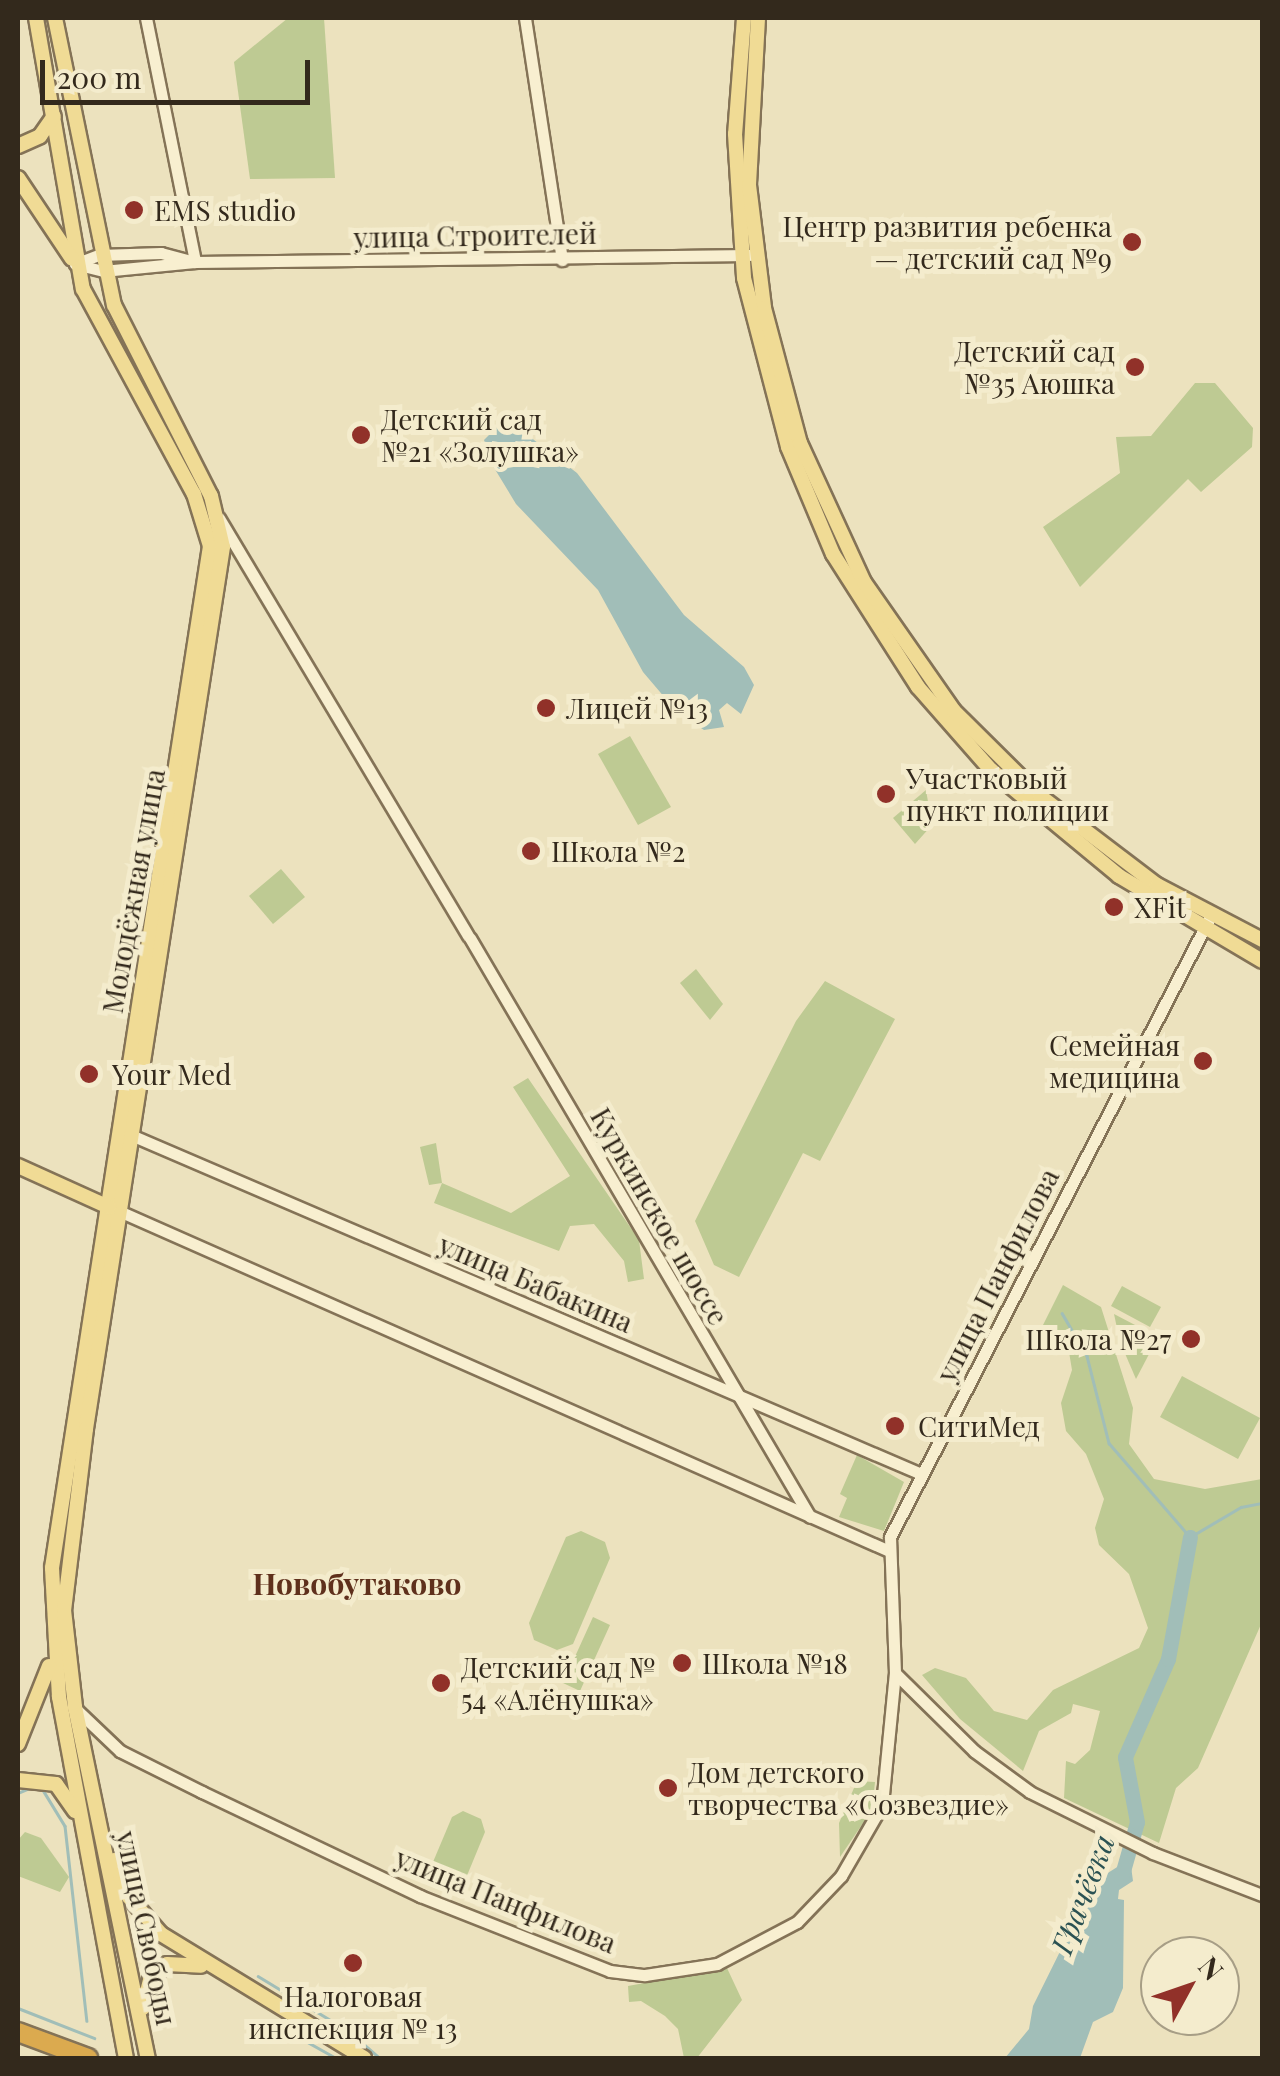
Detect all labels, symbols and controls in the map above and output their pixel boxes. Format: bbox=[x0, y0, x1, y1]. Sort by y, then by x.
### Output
scale bar bbox=[45, 40, 315, 102]
text: 200 m bbox=[57, 57, 141, 97]
place label: EMS studio bbox=[154, 193, 296, 227]
marker: EMS studio bbox=[123, 199, 145, 221]
place label: Центр развития ребенка — детский сад №9 bbox=[782, 209, 1112, 275]
street label: улица Строителей bbox=[353, 216, 597, 254]
marker: Центр развития ребенка — детский сад №9 bbox=[1121, 231, 1143, 253]
place label: Детский сад №35 Аюшка bbox=[954, 334, 1115, 400]
marker: Детский сад №35 Аюшка bbox=[1124, 356, 1146, 378]
place label: Детский сад №21 «Золушка» bbox=[381, 402, 579, 468]
marker: Детский сад №21 «Золушка» bbox=[350, 424, 372, 446]
place label: Лицей №13 bbox=[566, 691, 708, 725]
marker: Лицей №13 bbox=[535, 697, 557, 719]
place label: Участковый пункт полиции bbox=[906, 761, 1109, 827]
street label: Молодёжная улица bbox=[95, 766, 171, 1016]
marker: Участковый пункт полиции bbox=[875, 783, 897, 805]
place label: Школа №2 bbox=[551, 834, 685, 868]
marker: Школа №2 bbox=[520, 840, 542, 862]
place label: XFit bbox=[1134, 890, 1186, 924]
marker: XFit bbox=[1103, 896, 1125, 918]
place label: Семейная медицина bbox=[1049, 1028, 1180, 1094]
marker: Семейная медицина bbox=[1190, 1048, 1216, 1074]
place label: Your Med bbox=[112, 1057, 232, 1091]
marker: Your Med bbox=[76, 1061, 102, 1087]
street label: Куркинское шоссе bbox=[584, 1102, 736, 1330]
street label: улица Панфилова bbox=[929, 1163, 1065, 1387]
street label: улица Бабакина bbox=[434, 1227, 638, 1339]
place label: Школа №27 bbox=[1025, 1322, 1171, 1356]
marker: Школа №27 bbox=[1180, 1328, 1202, 1350]
place label: СитиМед bbox=[918, 1409, 1040, 1443]
marker: СитиМед bbox=[882, 1413, 908, 1439]
district label: Новобутаково bbox=[253, 1565, 461, 1601]
place label: Школа №18 bbox=[702, 1646, 848, 1680]
place label: Детский сад № 54 «Алёнушка» bbox=[461, 1650, 656, 1716]
marker: Школа №18 bbox=[671, 1652, 693, 1674]
marker: Детский сад № 54 «Алёнушка» bbox=[430, 1672, 452, 1694]
place label: Дом детского творчества «Созвездие» bbox=[688, 1755, 1009, 1821]
marker: Дом детского творчества «Созвездие» bbox=[657, 1777, 679, 1799]
street label: улица Свободы bbox=[110, 1828, 184, 2028]
water label: Грачёвка bbox=[1043, 1829, 1121, 1959]
street label: улица Панфилова bbox=[391, 1840, 621, 1960]
north arrow bbox=[1140, 1936, 1240, 2036]
text: N bbox=[1191, 1948, 1233, 1987]
marker: Налоговая инспекция № 13 bbox=[342, 1952, 364, 1974]
place label: Налоговая инспекция № 13 bbox=[249, 1979, 457, 2045]

